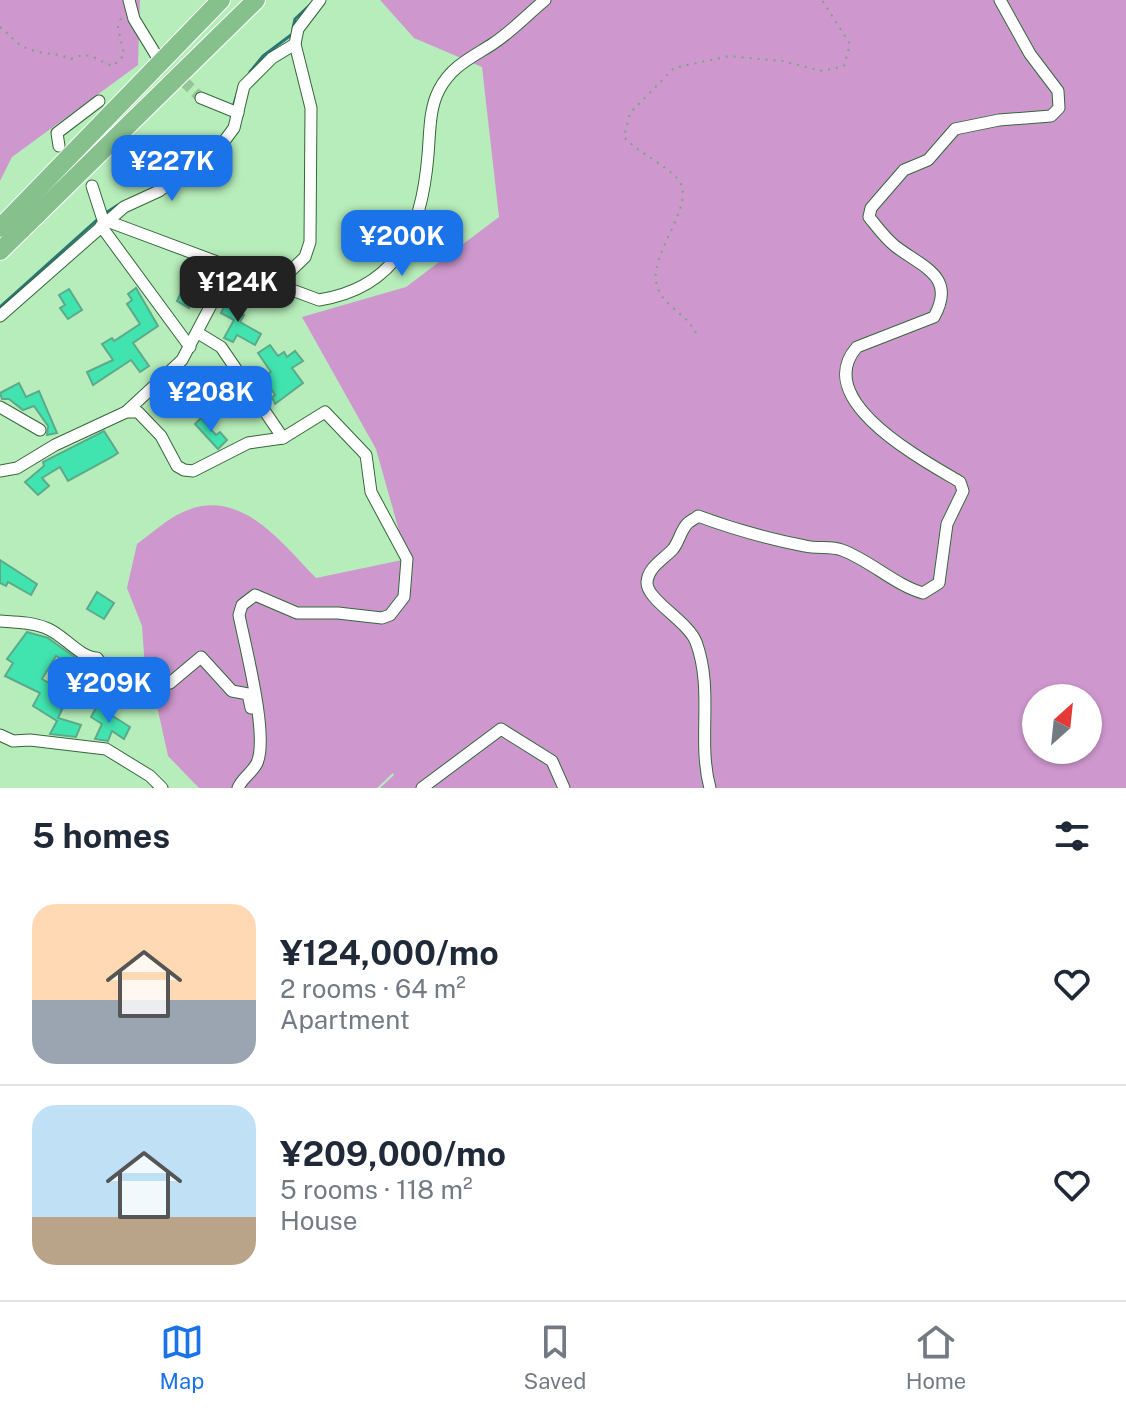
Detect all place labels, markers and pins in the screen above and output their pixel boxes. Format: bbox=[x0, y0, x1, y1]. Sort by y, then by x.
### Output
pin: ¥227K bbox=[116, 135, 228, 203]
pin: ¥200K bbox=[346, 210, 458, 278]
pin: ¥124K bbox=[182, 256, 294, 324]
pin: ¥208K bbox=[155, 366, 267, 434]
pin: ¥209K bbox=[53, 657, 165, 725]

